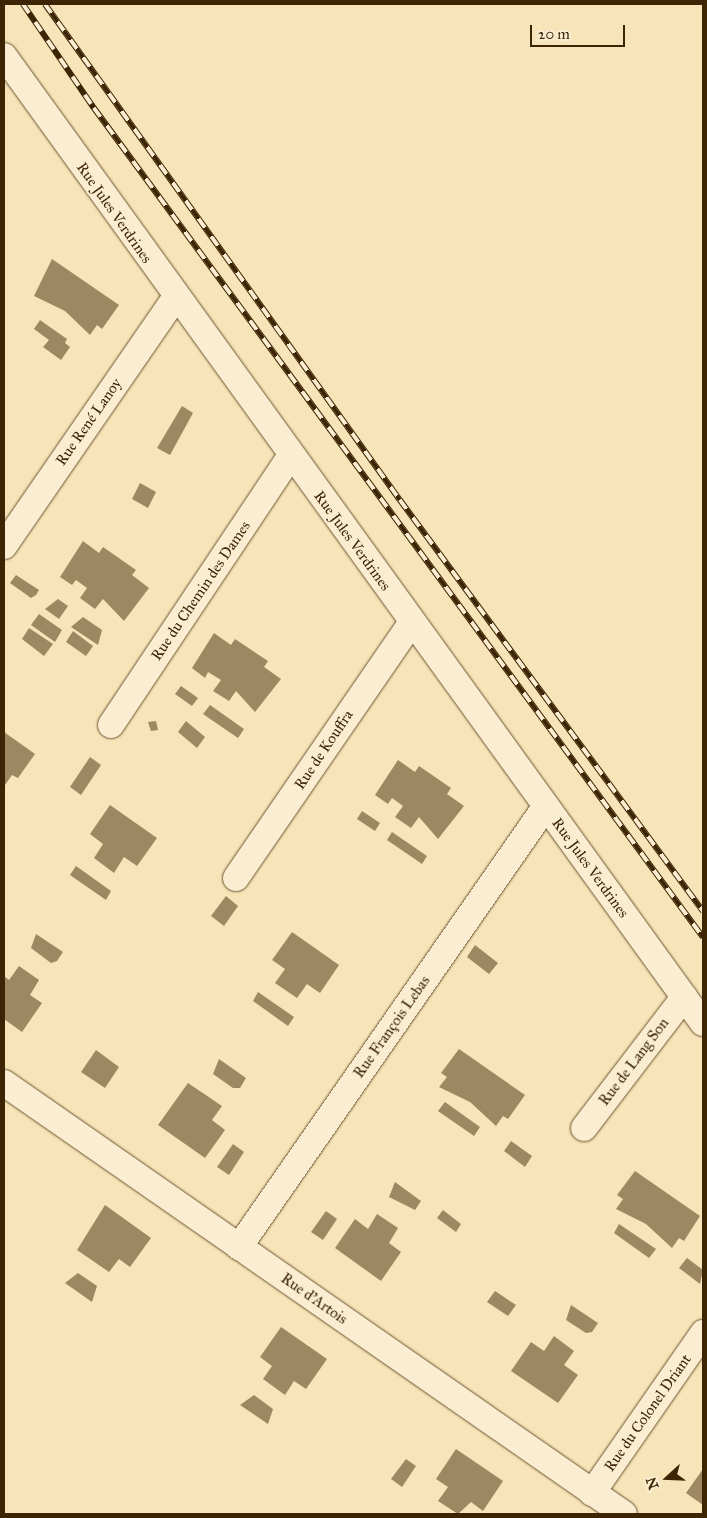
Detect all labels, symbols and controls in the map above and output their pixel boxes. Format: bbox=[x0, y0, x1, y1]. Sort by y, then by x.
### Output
scale bar bbox=[532, 15, 627, 47]
text: 20 m bbox=[538, 25, 570, 43]
street label: Rue Jules Verdrines bbox=[73, 159, 155, 267]
street label: Rue René Lanoy bbox=[52, 375, 126, 469]
street label: Rue Jules Verdrines bbox=[310, 488, 394, 594]
street label: Rue du Chemin des Dames bbox=[148, 518, 254, 664]
street label: Rue de Kouffra bbox=[291, 707, 357, 793]
street label: Rue Jules Verdrines bbox=[548, 815, 632, 921]
street label: Rue François Lebas bbox=[350, 972, 434, 1082]
street label: Rue de Lang Son bbox=[595, 1015, 673, 1109]
street label: Rue d'Artois bbox=[277, 1270, 351, 1328]
street label: Rue du Colonel Driant bbox=[601, 1351, 695, 1475]
north arrow bbox=[642, 1453, 692, 1503]
text: N bbox=[642, 1475, 662, 1492]

